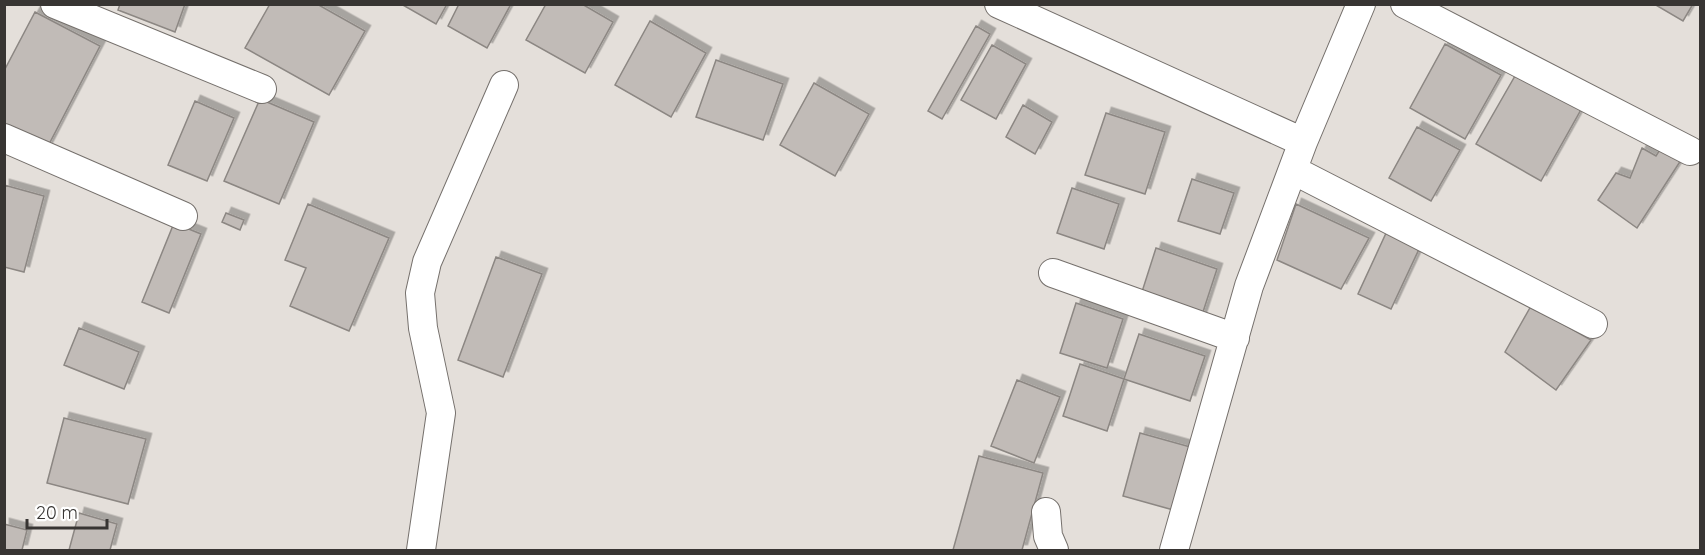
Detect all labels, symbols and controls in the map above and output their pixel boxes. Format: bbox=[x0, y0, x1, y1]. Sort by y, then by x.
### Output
scale bar bbox=[27, 492, 106, 530]
text: 20 m bbox=[36, 501, 78, 524]

